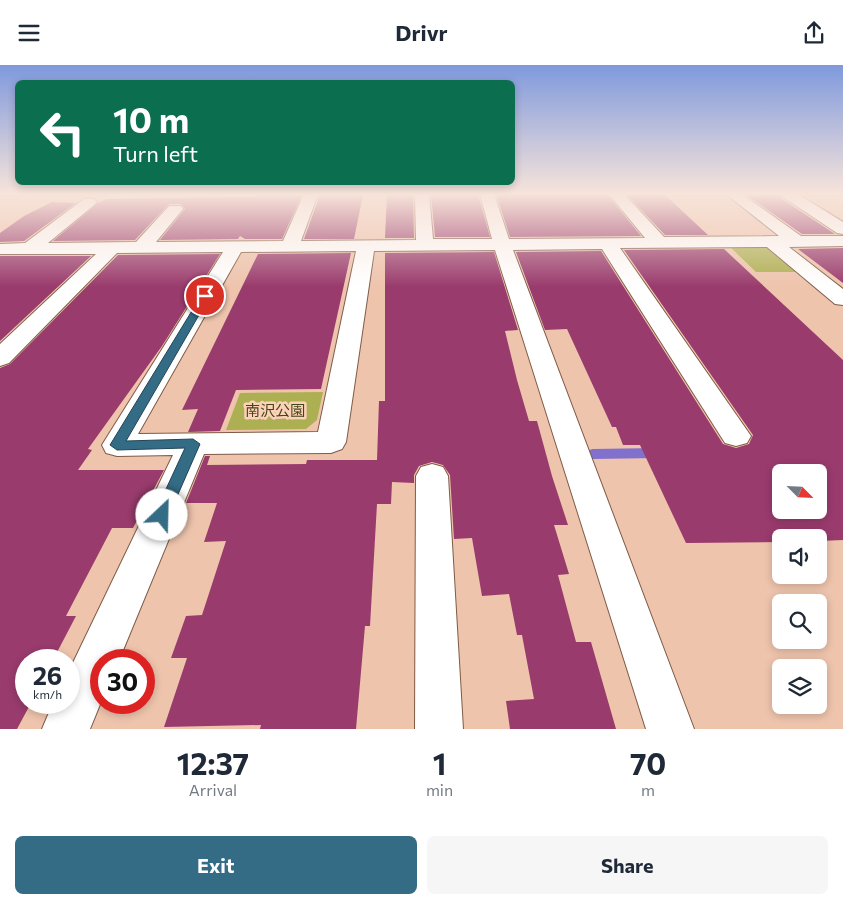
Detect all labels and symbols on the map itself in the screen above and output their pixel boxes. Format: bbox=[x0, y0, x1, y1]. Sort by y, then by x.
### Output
pin bbox=[184, 275, 226, 317]
park label: 南沢公園 bbox=[245, 401, 305, 419]
north arrow bbox=[772, 464, 828, 519]
position arrow bbox=[135, 488, 187, 540]
speed limit sign: 30 bbox=[90, 649, 155, 714]

